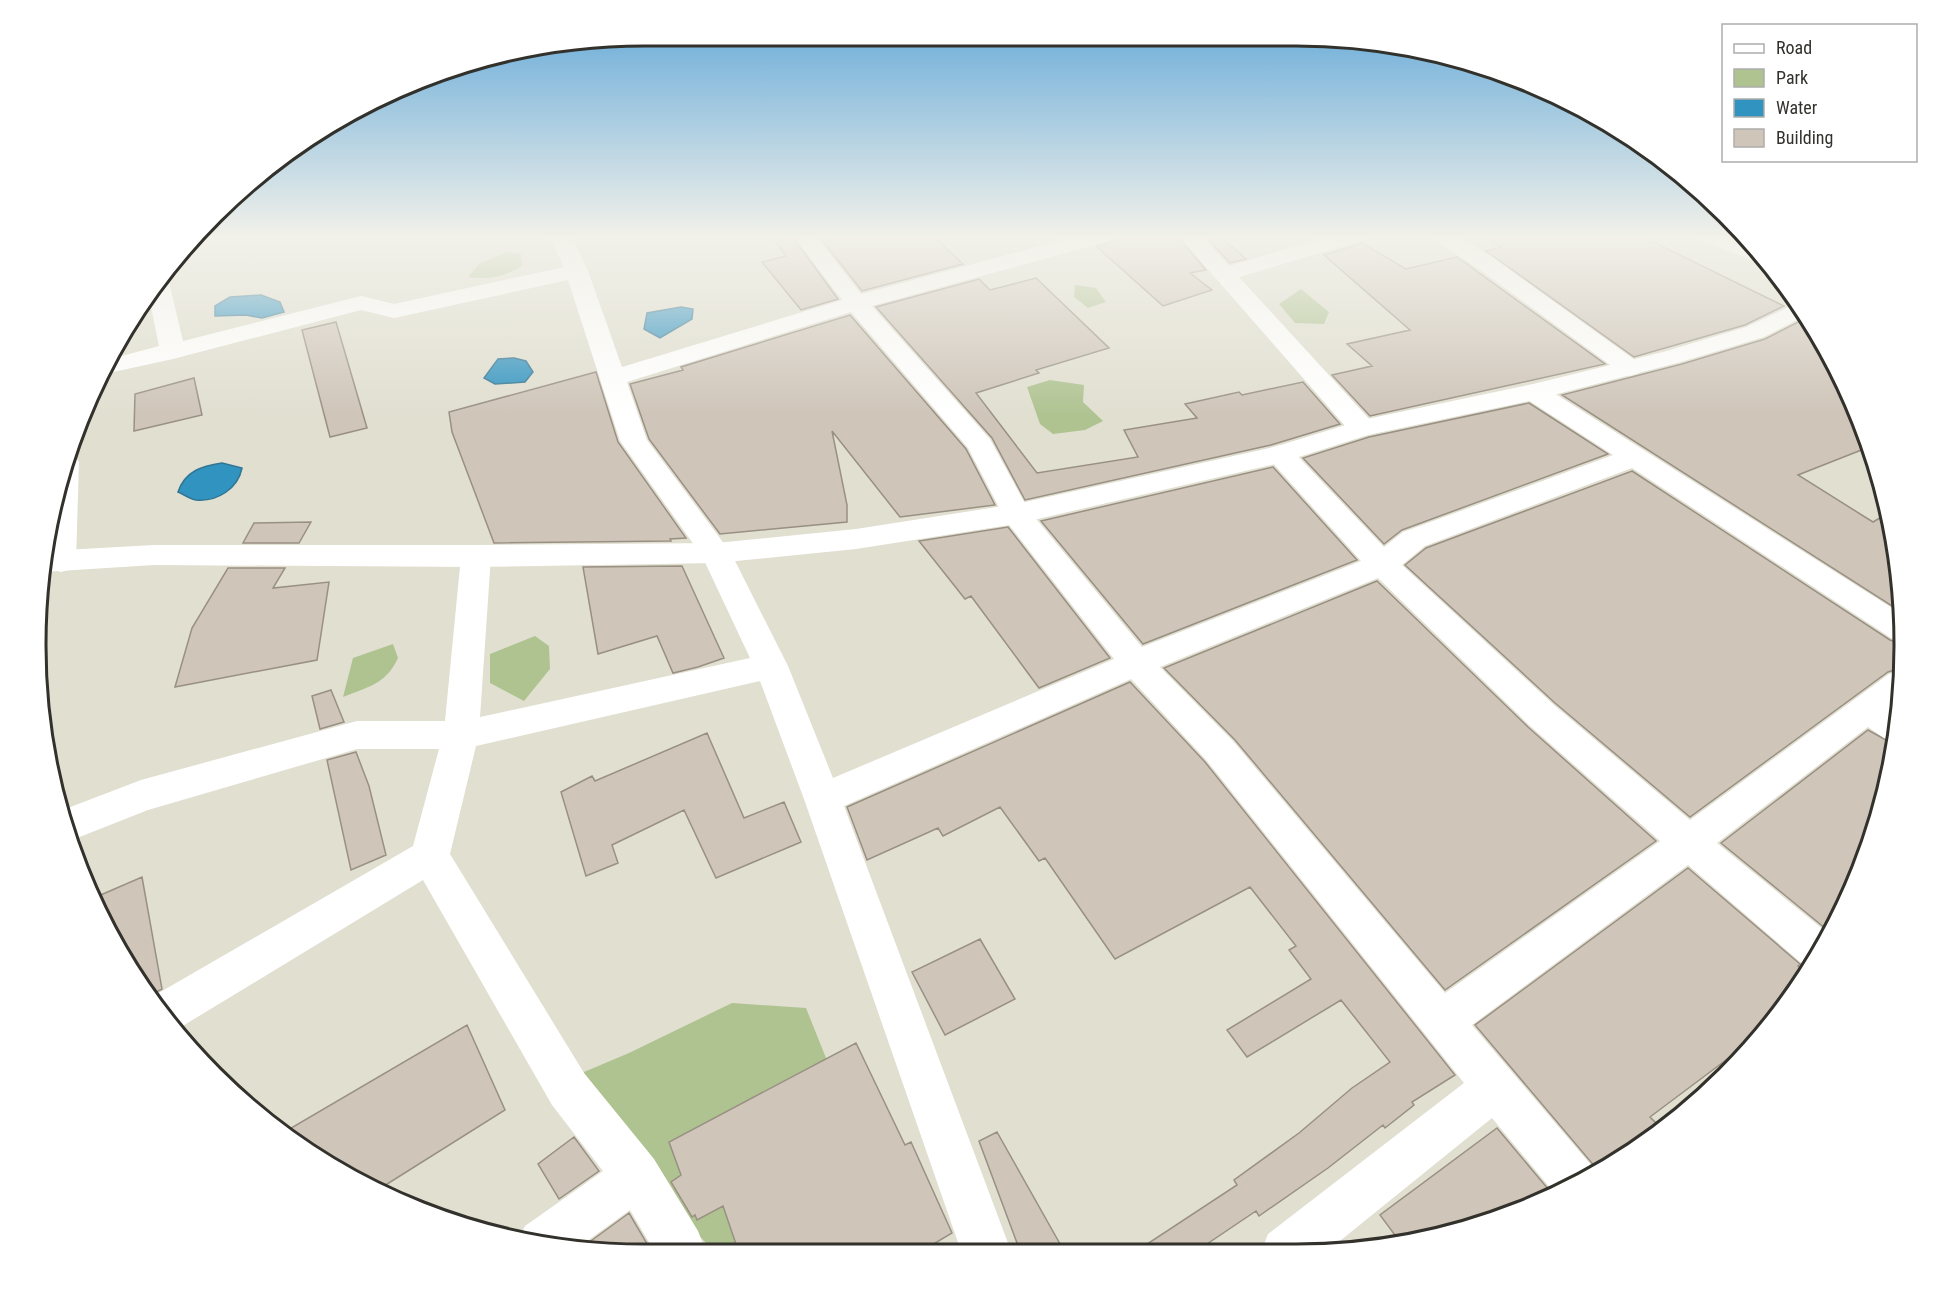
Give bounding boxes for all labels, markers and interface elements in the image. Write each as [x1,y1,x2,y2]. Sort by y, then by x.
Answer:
legend [1722,24,1917,162]
text: Road [1776,37,1812,58]
text: Park [1776,67,1808,88]
text: Water [1776,97,1818,118]
text: Building [1776,127,1833,148]

